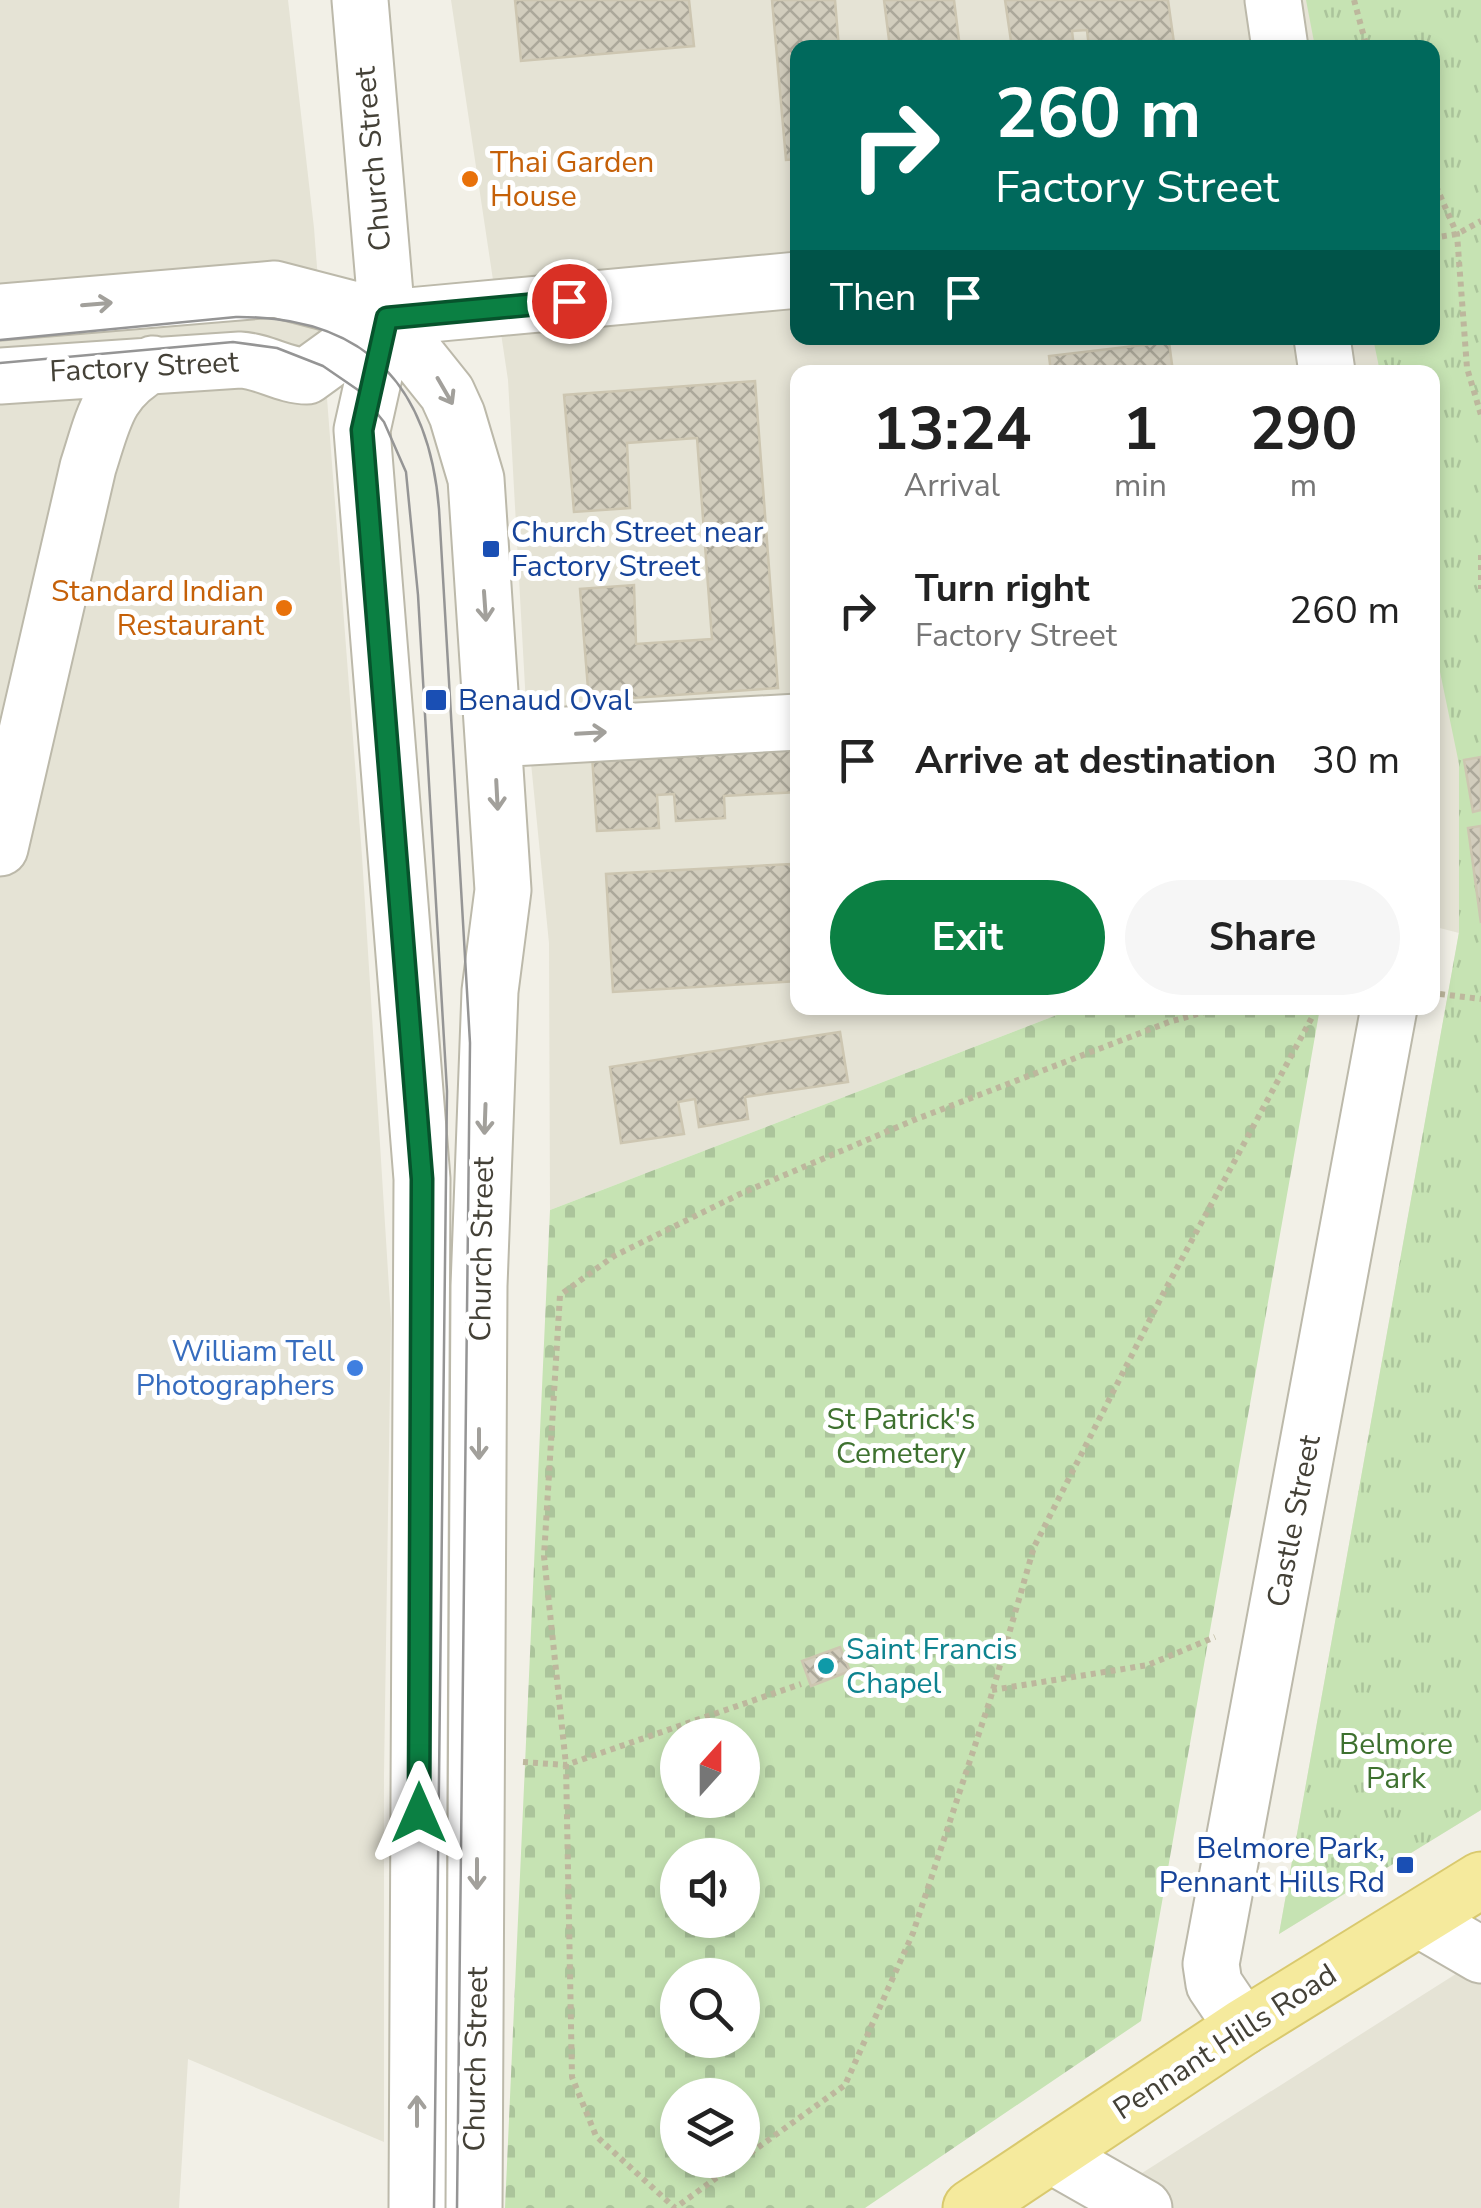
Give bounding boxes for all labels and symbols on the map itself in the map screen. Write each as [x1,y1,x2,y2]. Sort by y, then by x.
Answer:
street label: Church Street [344,65,401,253]
place label: Thai Garden House [490,142,654,217]
marker: Thai Garden House [459,168,481,190]
pin [527,259,612,344]
one-way arrow [81,294,113,313]
street label: Factory Street [48,342,240,392]
one-way arrow [435,377,455,405]
place label: Church Street near Factory Street [511,512,764,587]
marker: Church Street near Factory Street [480,538,502,560]
place label: Standard Indian Restaurant [51,571,264,646]
one-way arrow [476,589,495,621]
marker: Standard Indian Restaurant [273,597,295,619]
place label: Benaud Oval [458,680,632,721]
marker: Benaud Oval [423,687,449,713]
one-way arrow [575,723,607,742]
one-way arrow [488,778,507,810]
one-way arrow [475,1102,494,1134]
street label: Church Street [460,1156,504,1342]
place label: William Tell Photographers [136,1331,335,1406]
marker: William Tell Photographers [344,1357,366,1379]
park label: St Patrick's Cemetery [827,1399,975,1474]
one-way arrow [470,1426,488,1459]
street label: Castle Street [1257,1431,1331,1611]
place label: Saint Francis Chapel [846,1629,1018,1704]
marker: Saint Francis Chapel [815,1655,837,1677]
north arrow [660,1718,760,1818]
park label: Belmore Park [1339,1724,1453,1799]
position arrow [367,1761,471,1865]
place label: Belmore Park, Pennant Hills Rd [1159,1828,1385,1903]
marker: Belmore Park, Pennant Hills Rd [1394,1854,1416,1876]
one-way arrow [468,1856,486,1889]
street label: Pennant Hills Road [1105,1954,1345,2130]
street label: Church Street [454,1966,498,2152]
one-way arrow [408,2095,426,2128]

